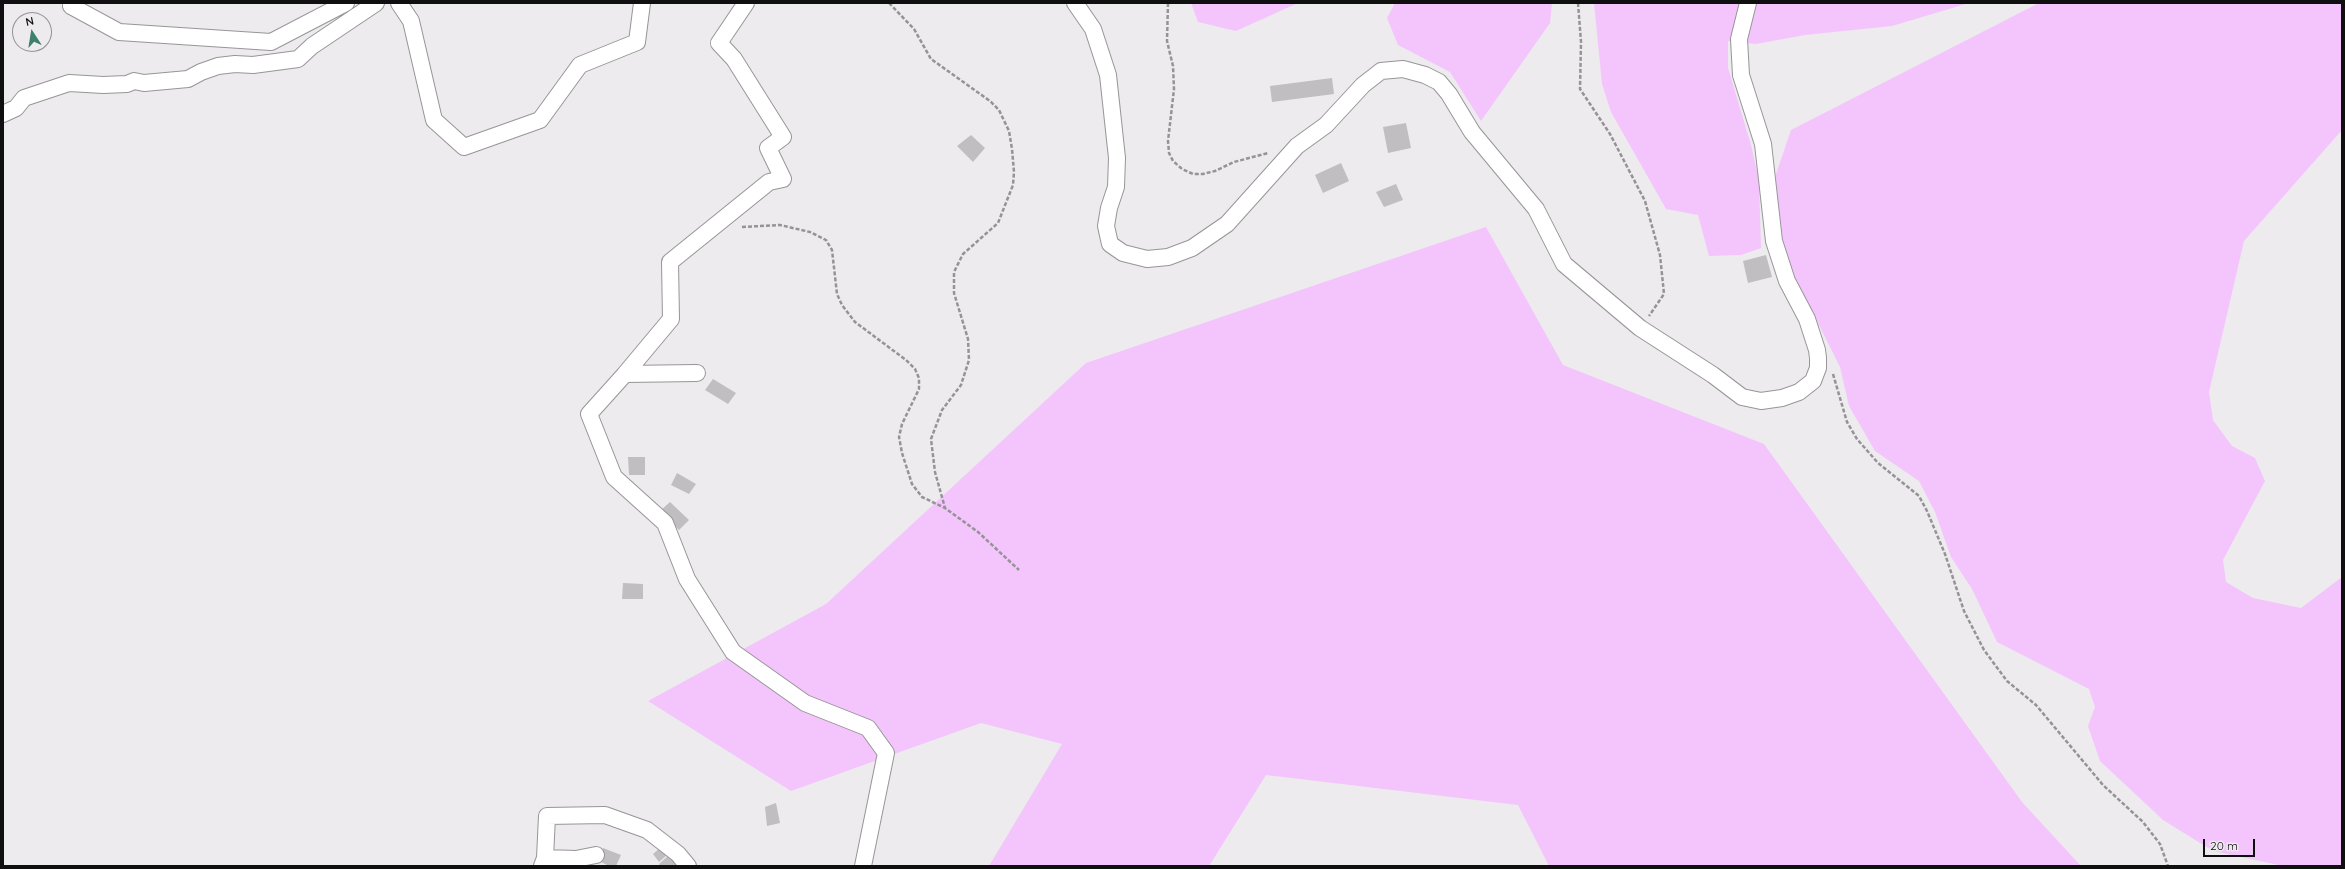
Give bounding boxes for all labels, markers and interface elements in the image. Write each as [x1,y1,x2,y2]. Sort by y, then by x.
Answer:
north arrow [12,12,52,52]
text: N [24,14,35,29]
scale bar [2205,831,2257,857]
text: 20 m [2210,838,2238,853]

